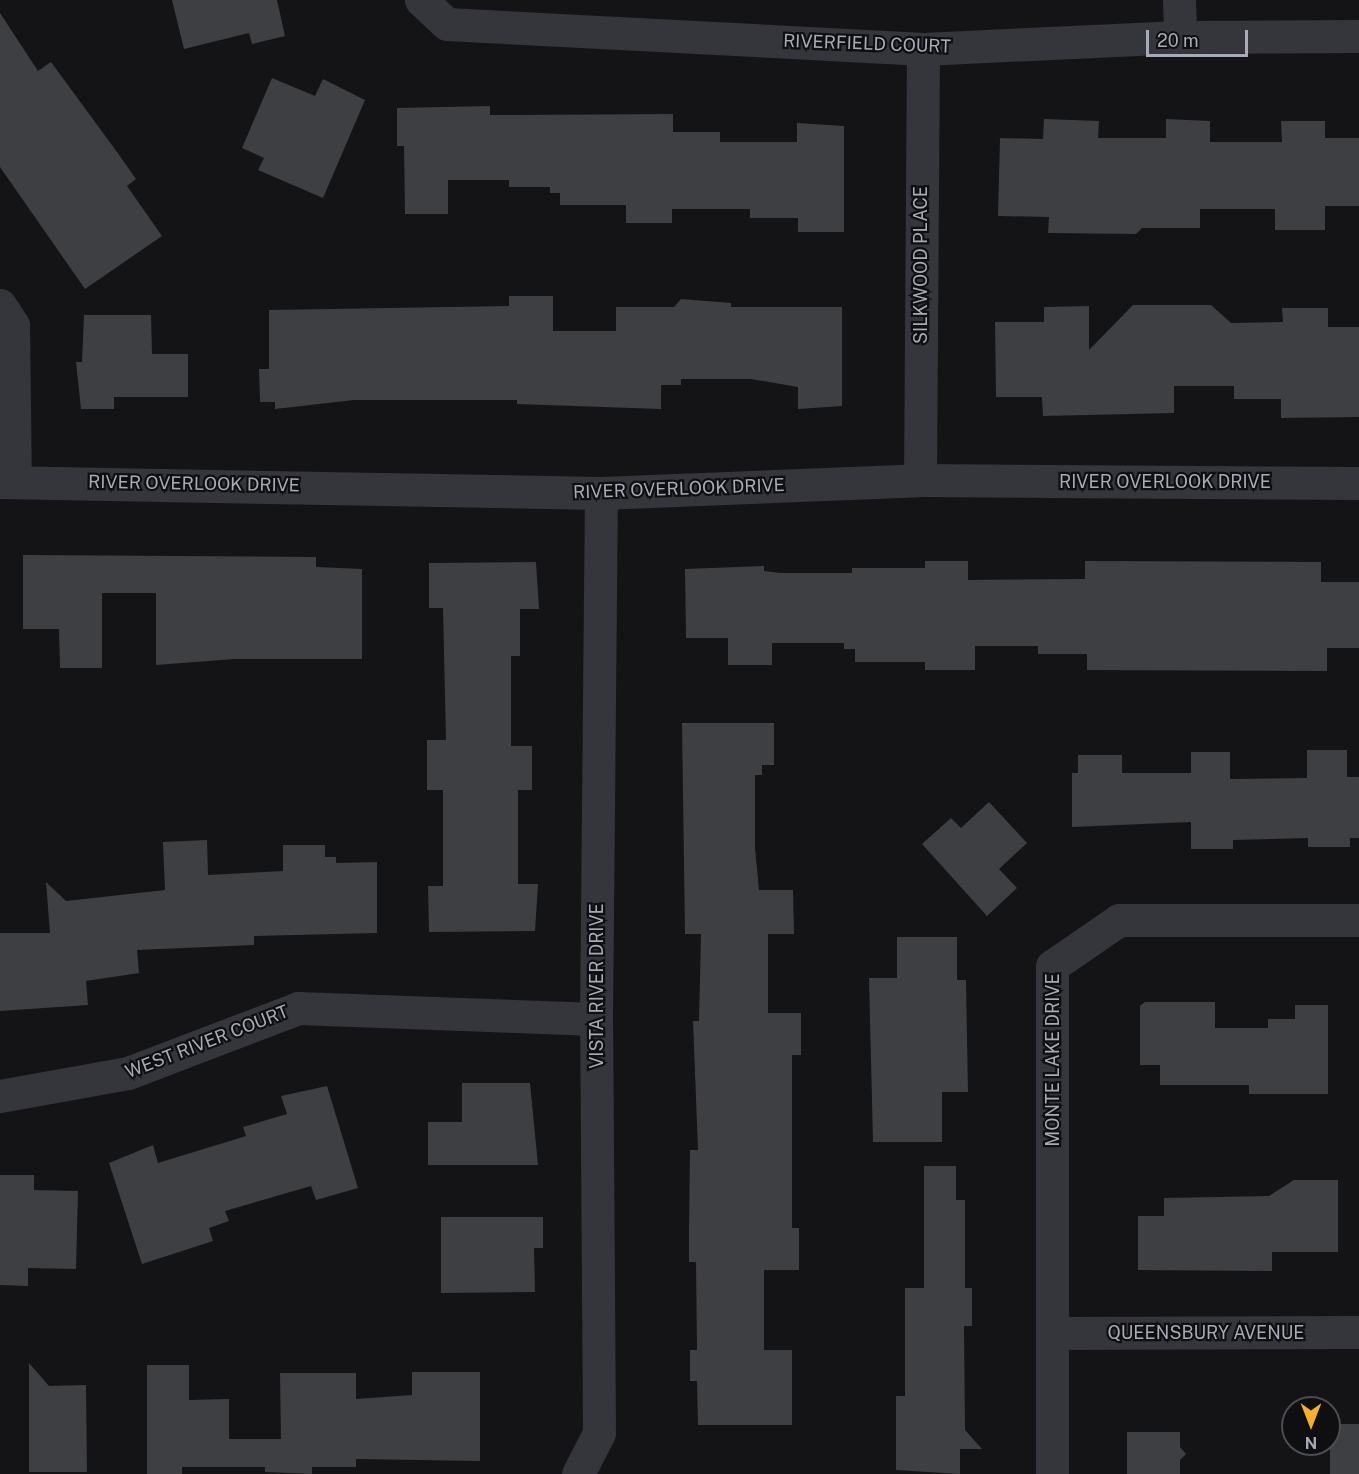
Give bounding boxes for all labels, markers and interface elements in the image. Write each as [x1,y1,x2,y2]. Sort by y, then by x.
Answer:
scale bar [1149,18,1251,56]
street label: RIVERFIELD COURT [783,30,951,58]
text: 20 m [1157,30,1199,51]
street label: SILKWOOD PLACE [910,186,932,344]
street label: RIVER OVERLOOK DRIVE [88,471,300,497]
street label: RIVER OVERLOOK DRIVE [1059,471,1271,493]
street label: RIVER OVERLOOK DRIVE [573,475,785,503]
street label: VISTA RIVER DRIVE [586,903,608,1069]
street label: MONTE LAKE DRIVE [1042,973,1064,1147]
street label: WEST RIVER COURT [122,1001,292,1083]
street label: QUEENSBURY AVENUE [1107,1322,1305,1344]
north arrow [1281,1396,1341,1456]
text: N [1305,1433,1317,1452]

